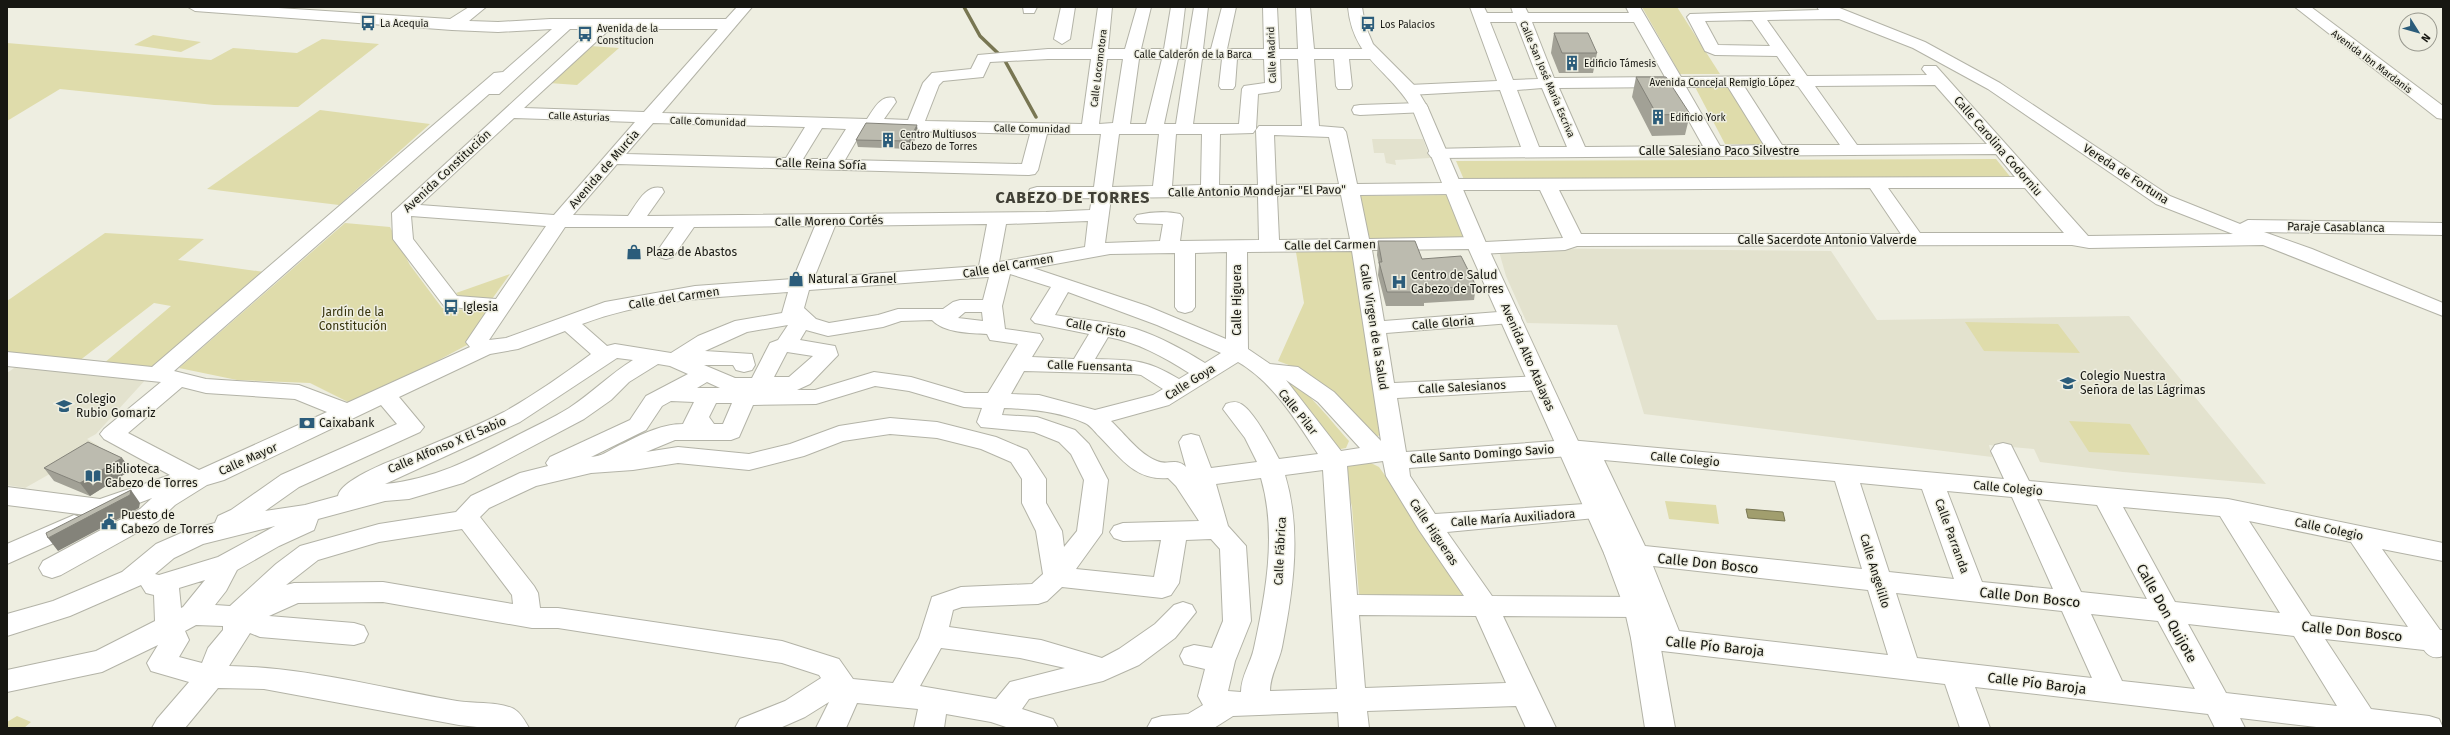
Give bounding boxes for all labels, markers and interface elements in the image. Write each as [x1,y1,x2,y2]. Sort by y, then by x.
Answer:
north arrow [2398,12,2438,52]
bus stop icon: La Acequia [359,14,377,32]
bus stop icon: Los Palacios [1359,15,1377,33]
place label: La Acequia [380,18,429,30]
place label: Los Palacios [1380,19,1435,31]
street label: Calle San José María Escriva [1517,19,1578,139]
place label: Avenida de la Constitucion [597,23,658,47]
bus stop icon: Avenida de la Constitucion [576,25,594,43]
street label: Calle Madrid [1265,26,1279,83]
street label: Calle Locomotora [1088,28,1110,108]
street label: Avenida Ibn Mardanis [2329,28,2414,96]
text: N [2418,31,2433,45]
street label: Calle Calderón de la Barca [1134,49,1252,61]
building icon: Edificio Támesis [1563,54,1581,72]
place label: Edificio Támesis [1584,58,1656,70]
street label: Avenida Concejal Remigio López [1649,77,1795,89]
street label: Calle Carolina Codorniu [1951,93,2045,199]
building icon: Edificio York [1649,108,1667,126]
street label: Calle Asturias [548,110,610,124]
place label: Edificio York [1670,112,1726,124]
street label: Calle Comunidad [670,115,746,129]
street label: Calle Comunidad [994,122,1070,136]
street label: Avenida Constitución [400,127,494,215]
street label: Avenida de Murcia [566,127,642,211]
place label: Centro Multiusos Cabezo de Torres [900,129,977,153]
building icon: Centro Multiusos Cabezo de Torres [879,131,897,149]
street label: Vereda de Fortuna [2080,141,2172,207]
street label: Calle Salesiano Paco Silvestre [1639,144,1799,158]
street label: Calle Reina Sofía [775,155,867,173]
street label: Calle Antonio Mondejar "El Pavo" [1168,182,1346,200]
district label: CABEZO DE TORRES [996,188,1150,207]
street label: Calle Moreno Cortés [775,213,884,229]
street label: Paraje Casablanca [2287,219,2385,235]
street label: Calle Sacerdote Antonio Valverde [1737,233,1917,247]
street label: Calle del Carmen [1284,237,1376,253]
shop icon: Plaza de Abastos [625,243,643,261]
place label: Plaza de Abastos [646,245,738,259]
street label: Calle del Carmen [962,251,1054,281]
street label: Calle Virgen de la Salud [1357,263,1391,391]
street label: Calle Higuera [1230,264,1244,336]
place label: Centro de Salud Cabezo de Torres [1411,268,1504,296]
shop icon: Natural a Granel [787,270,805,288]
place label: Natural a Granel [808,272,897,286]
hospital icon: Centro de Salud Cabezo de Torres [1390,273,1408,291]
street label: Calle del Carmen [628,284,720,312]
bus stop icon: Iglesia [442,298,460,316]
place label: Iglesia [463,300,498,314]
street label: Avenida Alto Atalayas [1498,301,1558,413]
park label: Jardín de la Constitución [319,305,387,333]
street label: Calle Gloria [1411,313,1475,333]
street label: Calle Cristo [1065,315,1127,341]
street label: Calle Fuensanta [1047,358,1133,374]
street label: Calle Goya [1162,361,1218,403]
place label: Colegio Nuestra Señora de las Lágrimas [2080,369,2206,397]
school or university icon: Colegio Nuestra Señora de las Lágrimas [2059,374,2077,392]
street label: Calle Salesianos [1418,378,1507,396]
street label: Calle Pilar [1275,386,1321,438]
place label: Colegio Rubio Gomariz [76,392,156,420]
school or university icon: Colegio Rubio Gomariz [55,397,73,415]
bank icon: Caixabank [298,414,316,432]
street label: Calle Alfonso X El Sabio [386,414,508,476]
place label: Caixabank [319,416,375,430]
street label: Calle Mayor [216,440,280,478]
street label: Calle Santo Domingo Savio [1409,442,1555,466]
street label: Calle Colegio [1650,449,1720,469]
place label: Biblioteca Cabezo de Torres [105,462,198,490]
library icon: Biblioteca Cabezo de Torres [84,467,102,485]
street label: Calle Colegio [1973,478,2043,498]
street label: Calle Higueras [1407,496,1462,568]
street label: Calle Parranda [1932,497,1972,575]
street label: Calle María Auxiliadora [1450,507,1576,529]
place label: Puesto de Cabezo de Torres [121,508,214,536]
public building icon: Puesto de Cabezo de Torres [100,513,118,531]
street label: Calle Colegio [2293,515,2365,543]
street label: Calle Fábrica [1271,516,1289,586]
street label: Calle Angelillo [1857,532,1893,610]
street label: Calle Don Bosco [1657,550,1759,577]
street label: Calle Don Quijote [2132,561,2201,666]
street label: Calle Don Bosco [1979,584,2081,611]
street label: Calle Don Bosco [2301,618,2403,645]
street label: Calle Pío Baroja [1665,633,1765,660]
street label: Calle Pío Baroja [1987,669,2087,698]

